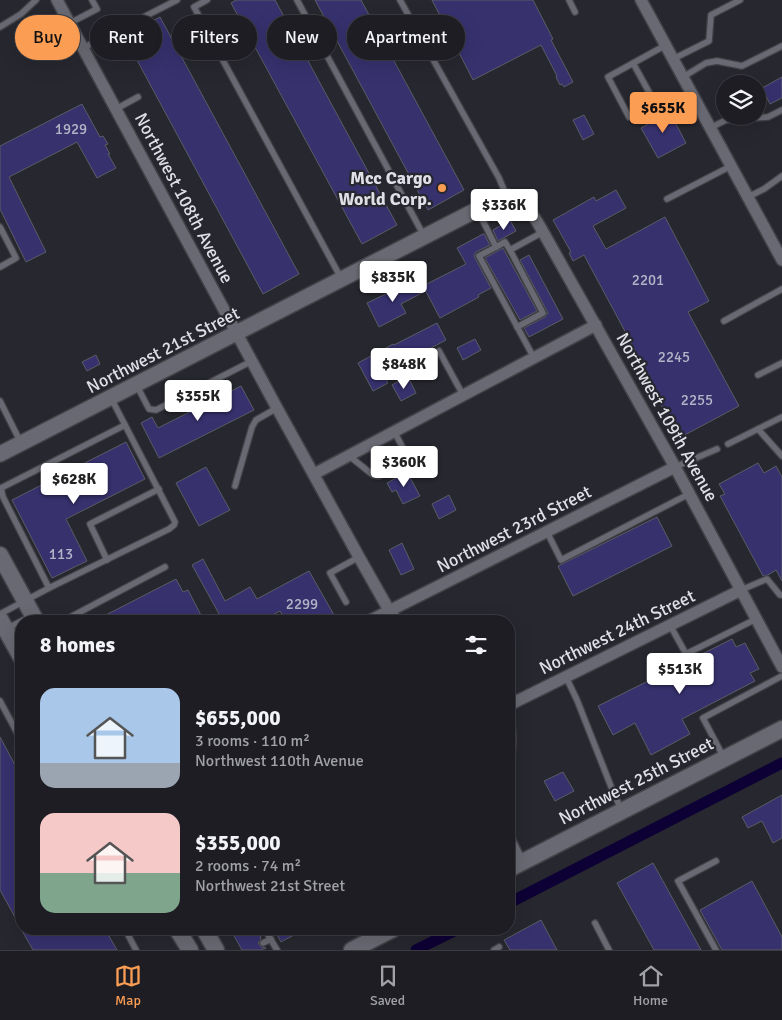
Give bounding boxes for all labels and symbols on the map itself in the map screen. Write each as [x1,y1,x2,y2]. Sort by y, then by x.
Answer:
pin: $655K [628,92,698,134]
street label: Northwest 108th Avenue [130,109,238,287]
house number: 1929 [55,120,87,138]
place label: Mcc Cargo World Corp. [338,167,432,210]
marker: Mcc Cargo World Corp. [436,182,448,194]
pin: $336K [469,188,539,231]
pin: $835K [358,260,428,303]
house number: 2201 [632,271,664,289]
street label: Northwest 21st Street [83,302,243,398]
street label: Northwest 109th Avenue [611,329,723,505]
pin: $848K [369,348,439,390]
house number: 2245 [658,348,690,366]
pin: $355K [163,380,233,422]
house number: 2255 [681,391,713,409]
pin: $360K [369,446,439,488]
pin: $628K [39,462,109,505]
street label: Northwest 23rd Street [433,480,595,578]
house number: 113 [49,545,73,563]
street label: Northwest 24th Street [535,585,699,679]
house number: 2299 [286,595,318,613]
pin: $513K [645,652,715,695]
street label: Northwest 25th Street [555,732,717,830]

